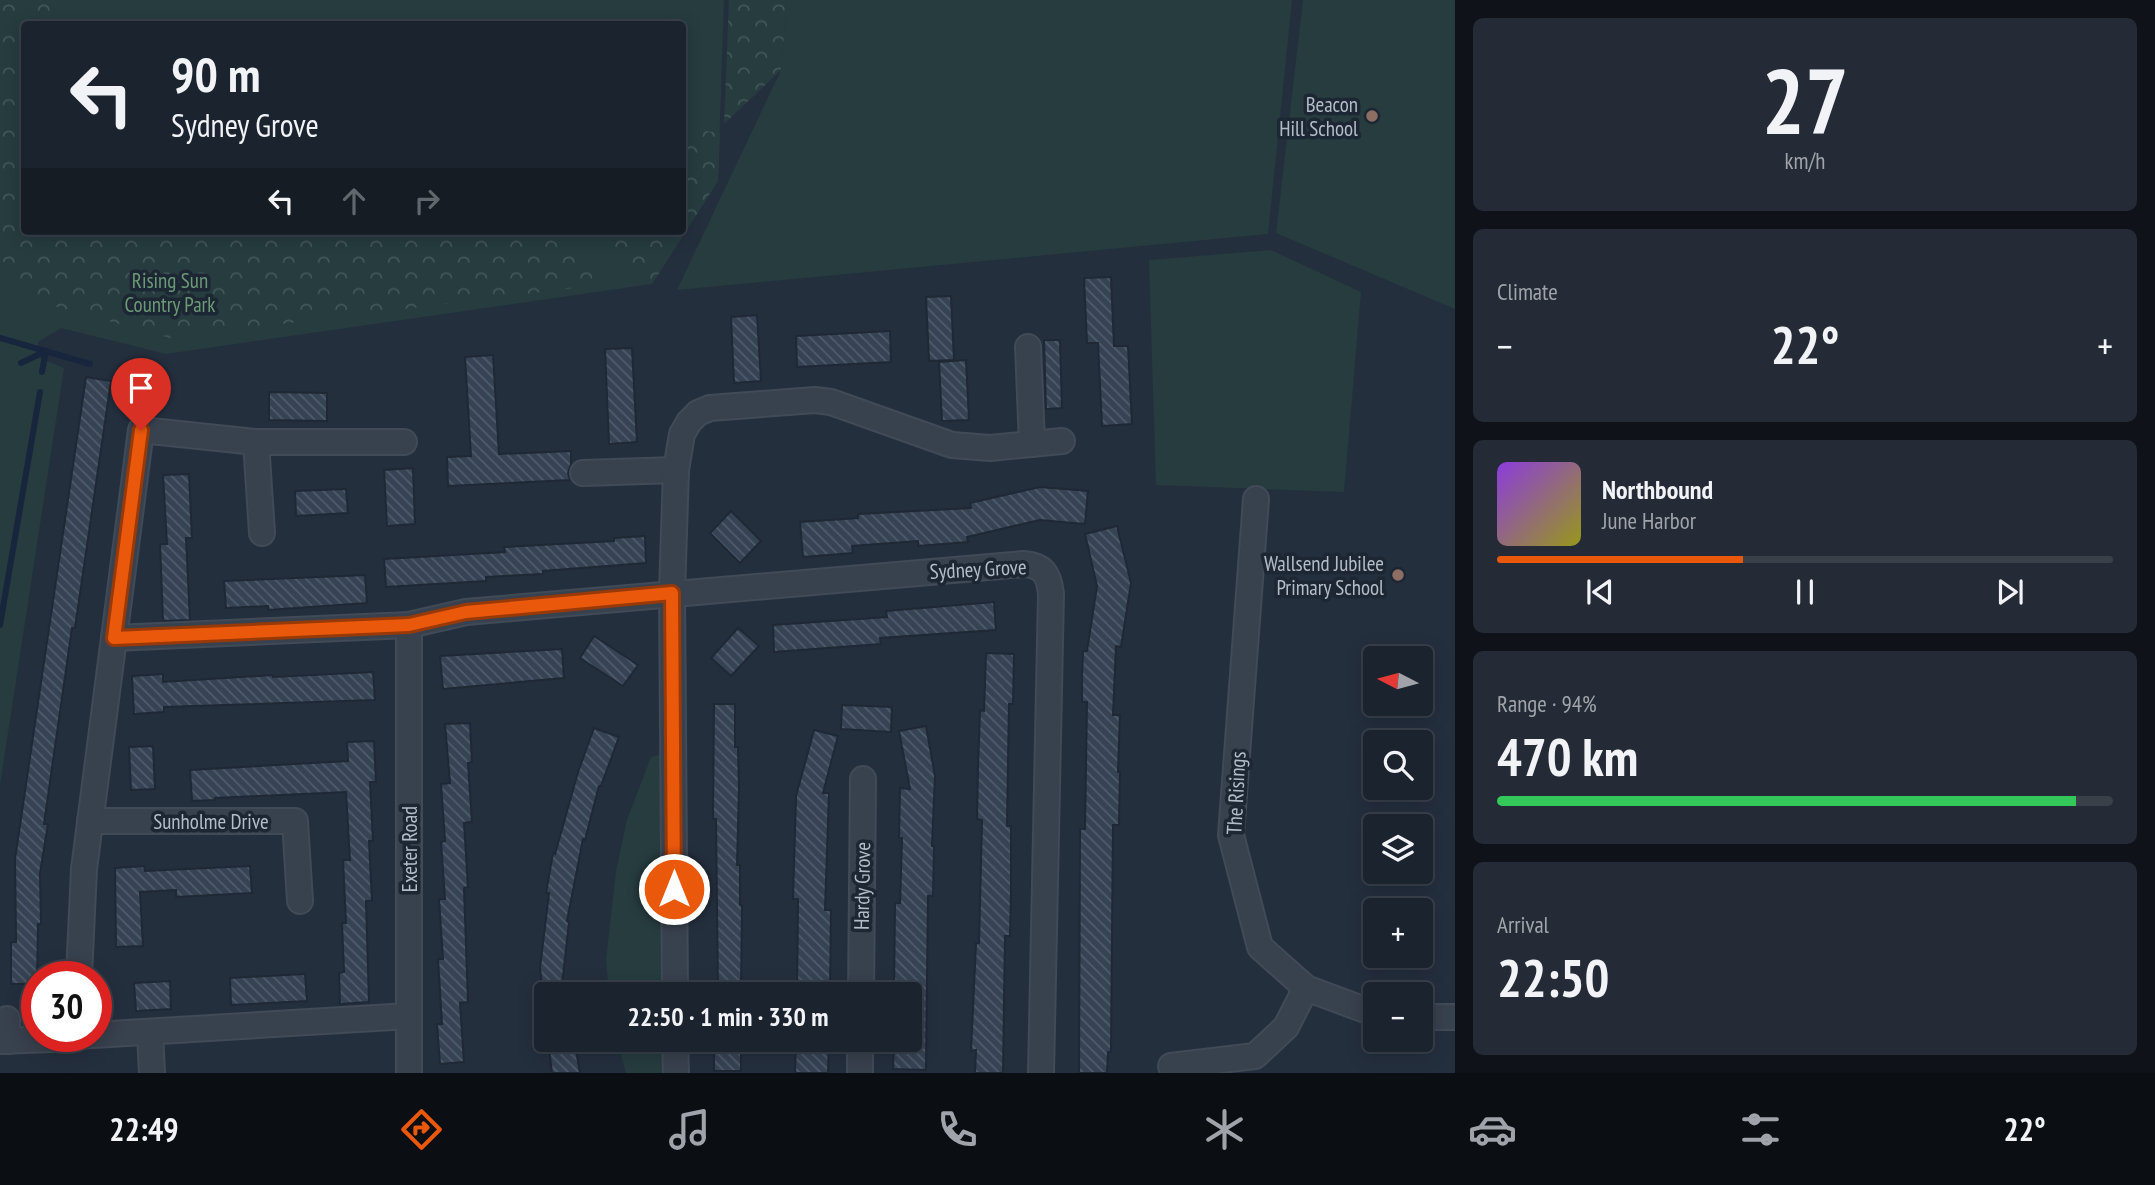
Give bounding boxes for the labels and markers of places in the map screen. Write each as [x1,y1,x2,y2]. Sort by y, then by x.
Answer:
place label: Beacon Hill School [1279,91,1358,142]
marker: Beacon Hill School [1364,108,1380,124]
pin [111,358,171,430]
place label: Wallsend Jubilee Primary School [1264,550,1384,601]
marker: Wallsend Jubilee Primary School [1390,567,1406,583]

